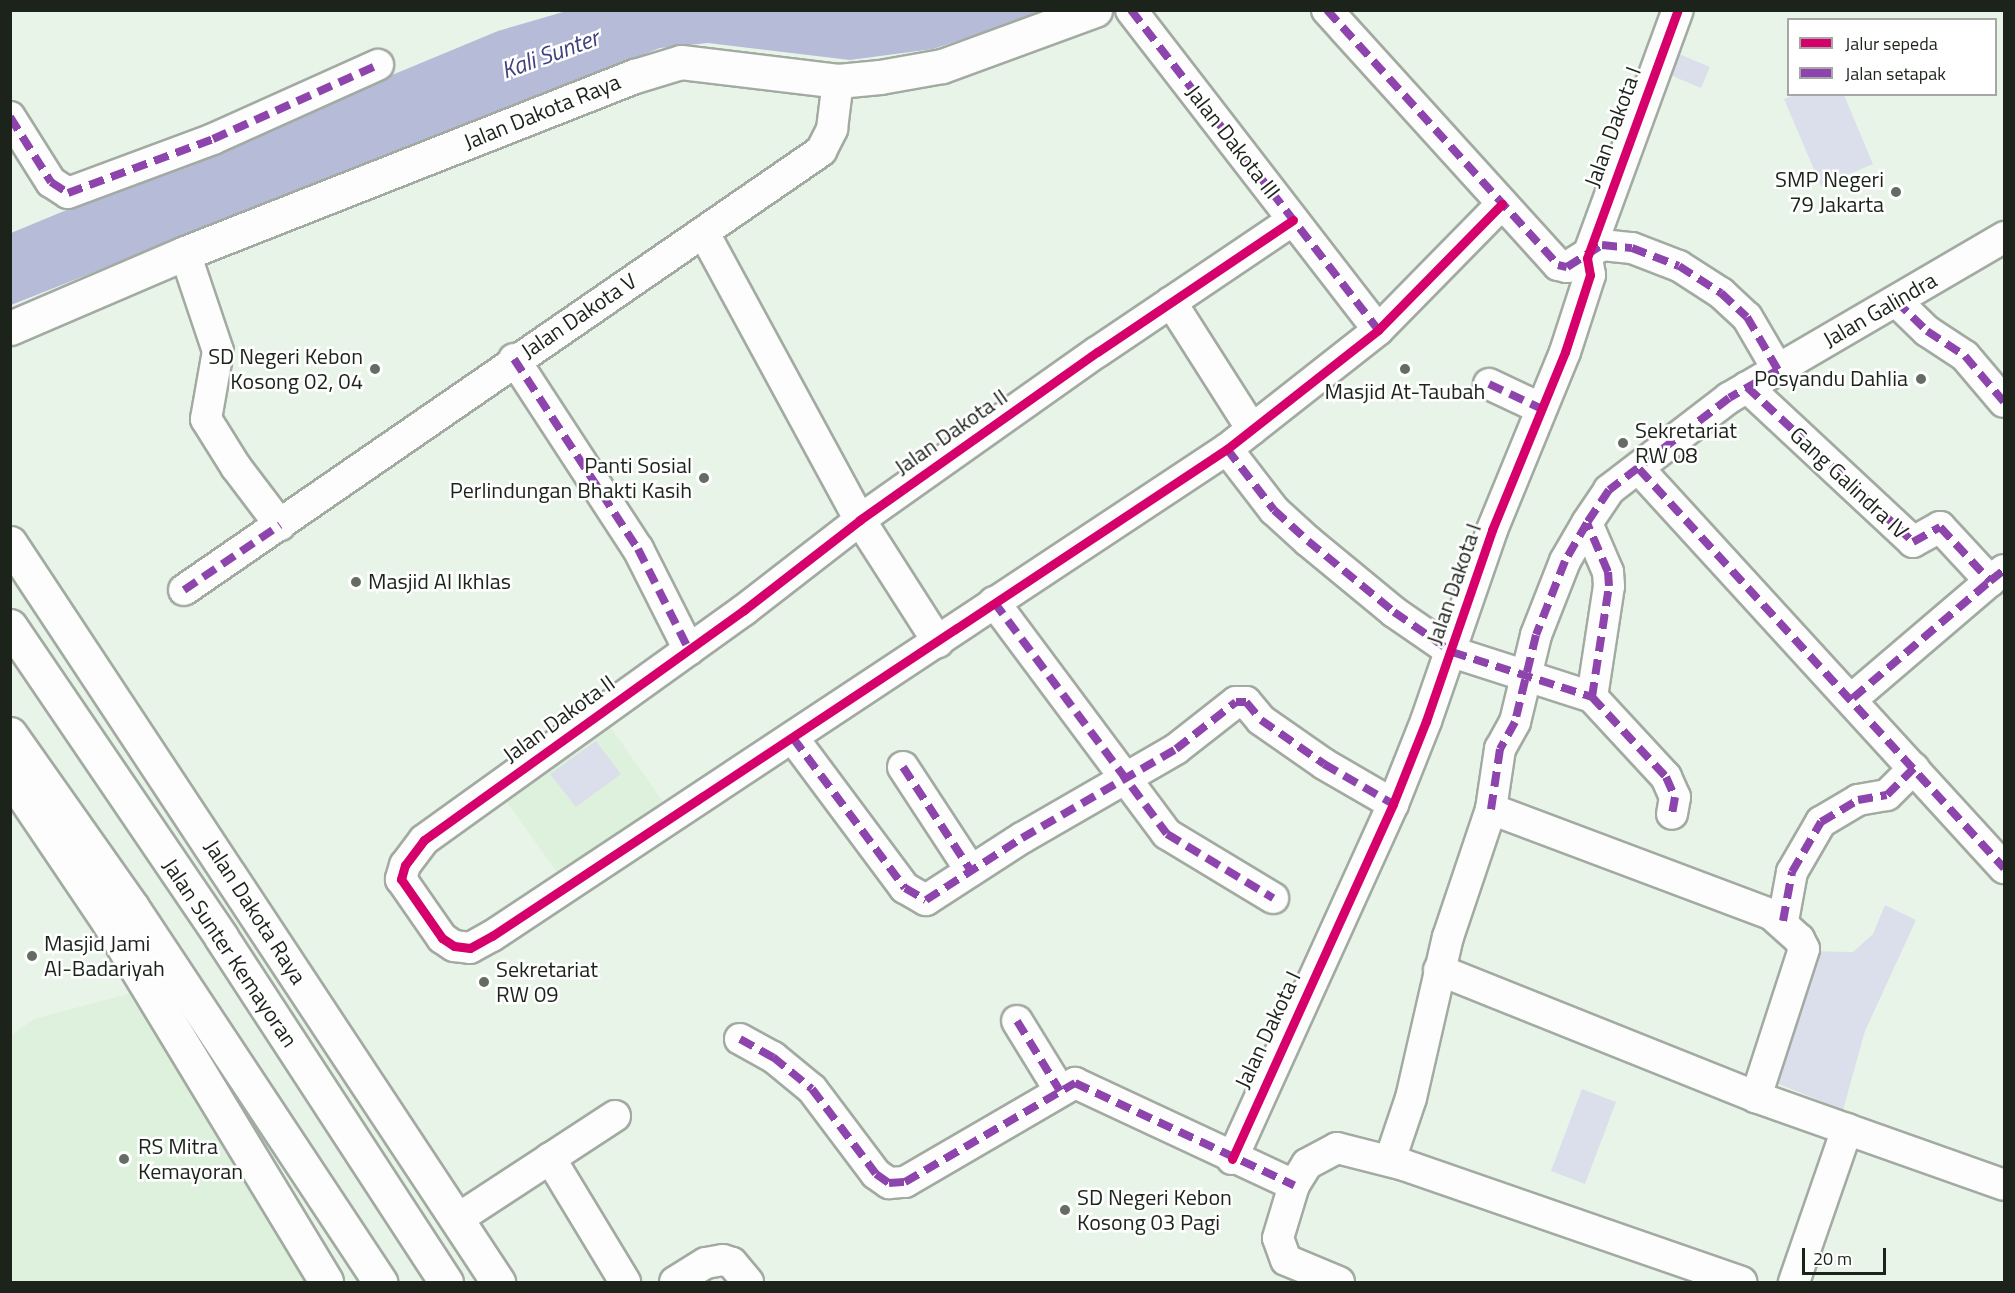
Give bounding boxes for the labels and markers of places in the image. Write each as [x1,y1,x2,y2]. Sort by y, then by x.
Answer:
place label: SMP Negeri 79 Jakarta [1775,166,1884,218]
marker: SMP Negeri 79 Jakarta [1889,185,1903,199]
place label: SD Negeri Kebon Kosong 02, 04 [208,343,363,394]
marker: SD Negeri Kebon Kosong 02, 04 [368,362,382,376]
marker: Masjid At-Taubah [1398,362,1412,376]
place label: Posyandu Dahlia [1754,366,1908,392]
marker: Posyandu Dahlia [1912,370,1930,388]
place label: Masjid At-Taubah [1325,379,1485,405]
place label: Sekretariat RW 08 [1635,417,1737,469]
marker: Sekretariat RW 08 [1616,436,1630,450]
place label: Panti Sosial Perlindungan Bhakti Kasih [450,452,692,504]
marker: Panti Sosial Perlindungan Bhakti Kasih [697,471,711,485]
place label: Masjid Al Ikhlas [368,569,511,595]
marker: Masjid Al Ikhlas [349,575,363,589]
place label: Masjid Jami Al-Badariyah [44,930,165,981]
marker: Masjid Jami Al-Badariyah [25,949,39,963]
place label: Sekretariat RW 09 [496,956,598,1008]
marker: Sekretariat RW 09 [477,975,491,989]
place label: RS Mitra Kemayoran [138,1133,243,1184]
marker: RS Mitra Kemayoran [115,1150,133,1168]
place label: SD Negeri Kebon Kosong 03 Pagi [1077,1184,1232,1236]
marker: SD Negeri Kebon Kosong 03 Pagi [1058,1203,1072,1217]

